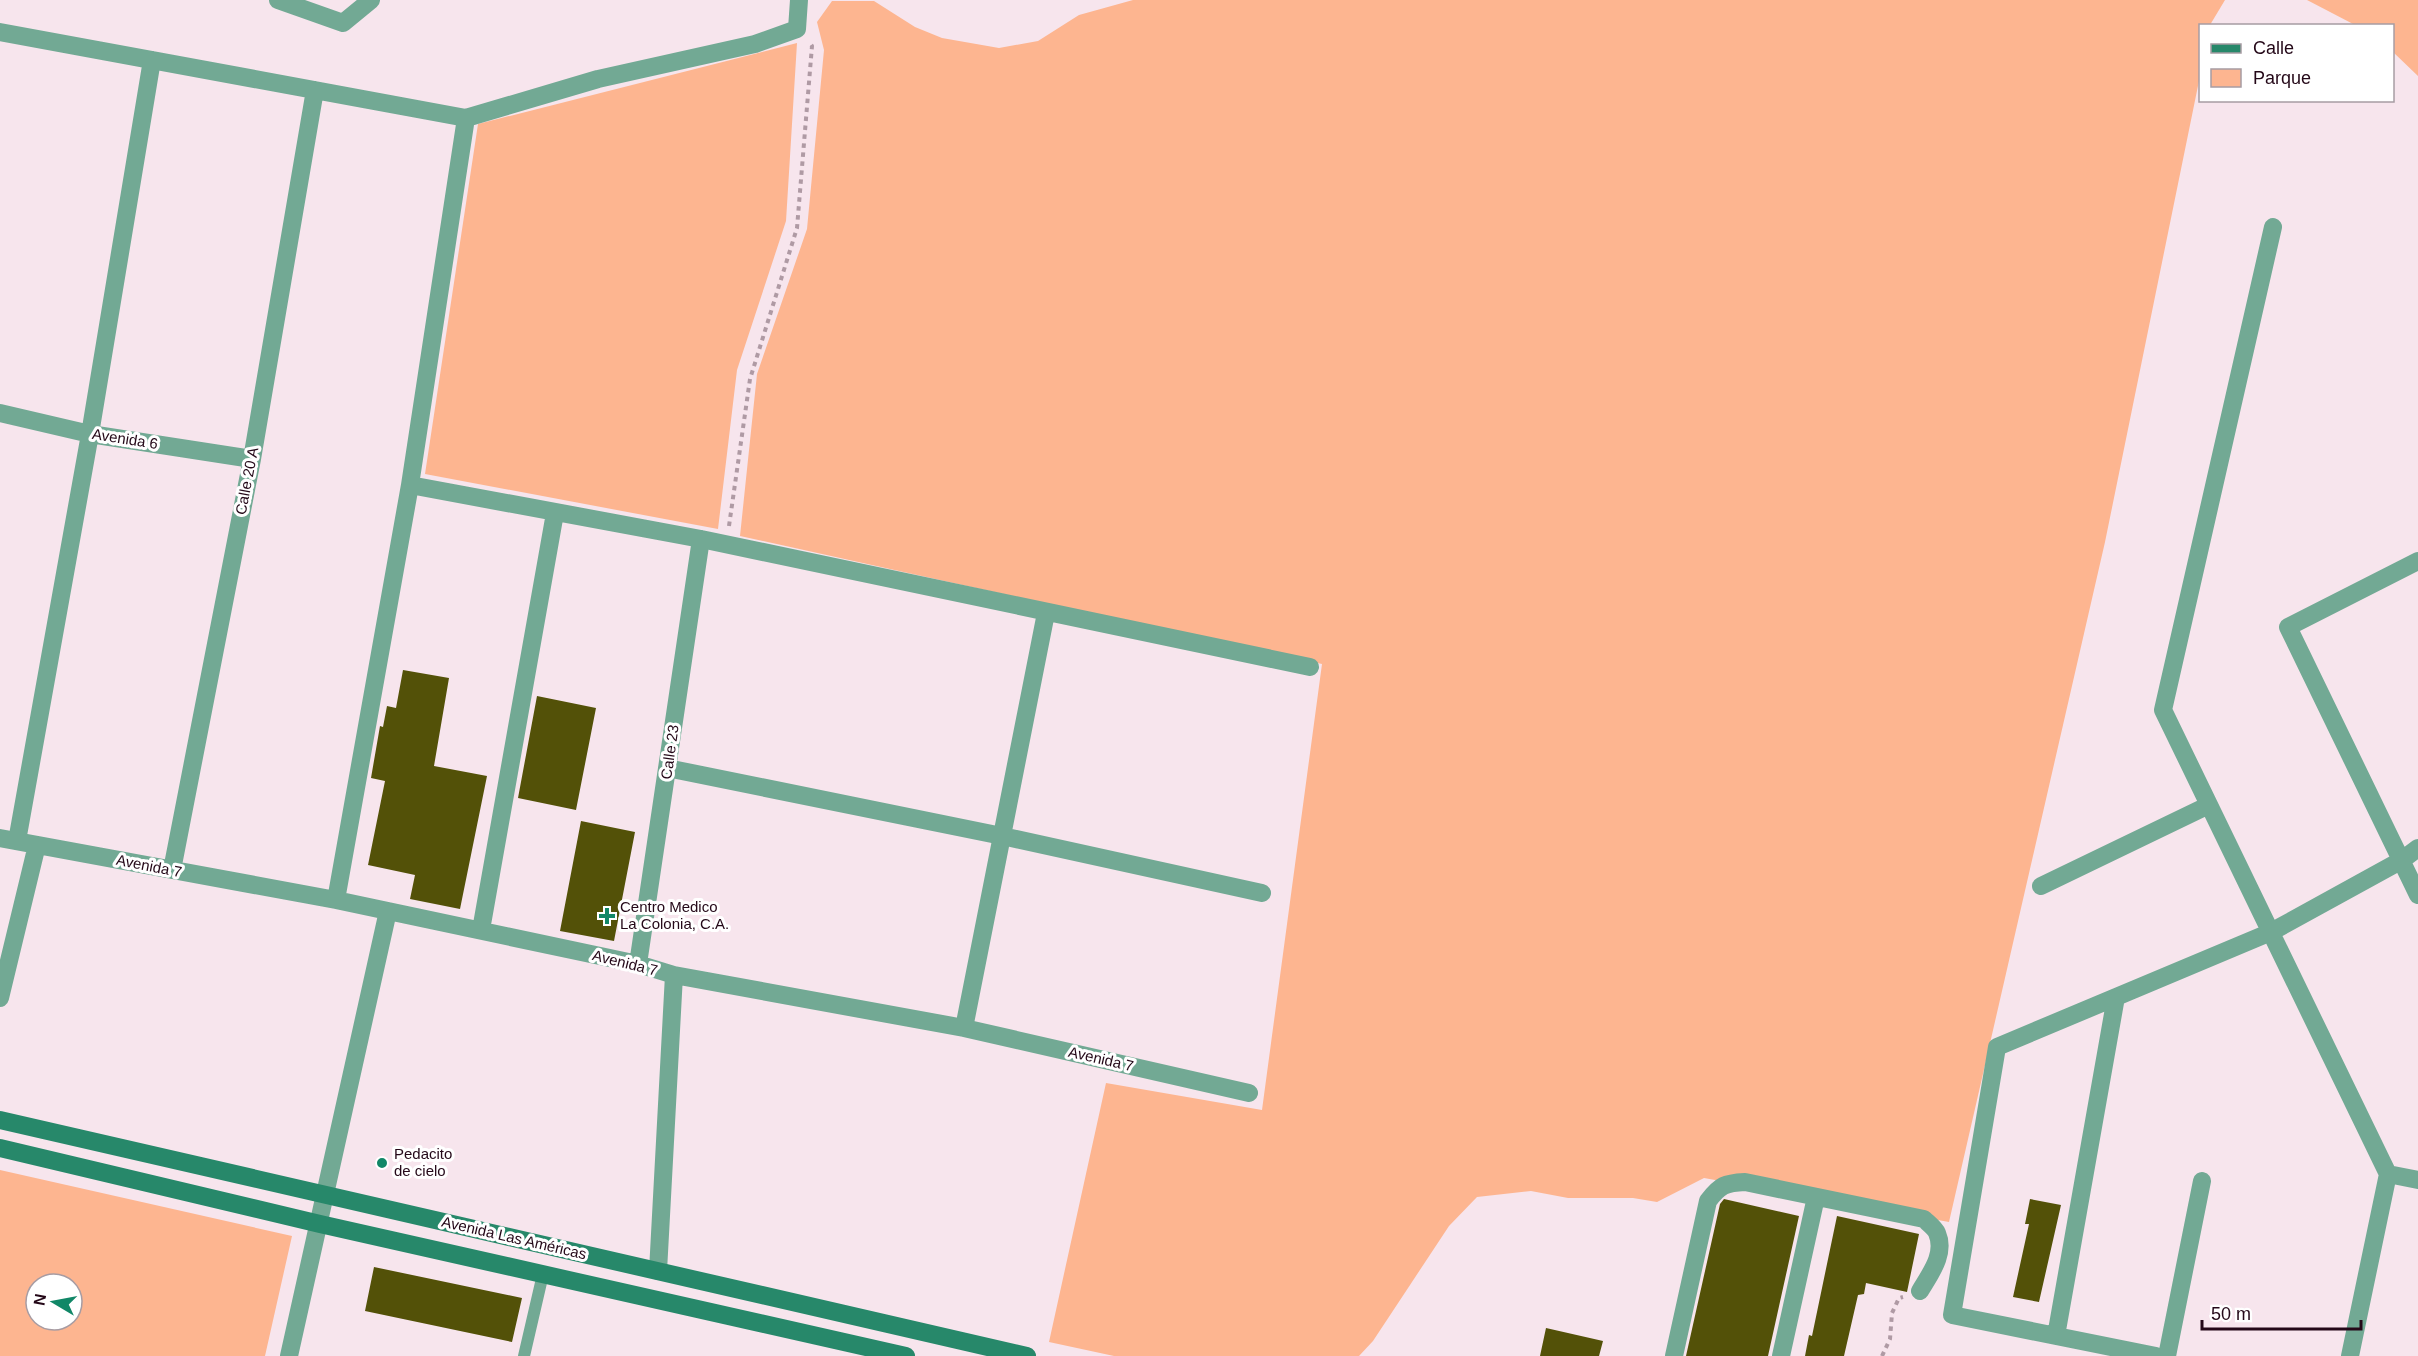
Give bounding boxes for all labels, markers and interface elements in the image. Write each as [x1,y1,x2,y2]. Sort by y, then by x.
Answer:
legend [2199,24,2394,102]
text: Calle [2253,38,2294,58]
text: Parque [2253,68,2311,88]
street label: Avenida 6 [91,425,159,452]
street label: Calle 20 A [232,446,261,516]
street label: Calle 23 [657,723,682,780]
street label: Avenida 7 [115,851,183,880]
place label: Centro Medico La Colonia, C.A. [620,898,729,932]
marker: Centro Medico La Colonia, C.A. [598,907,616,925]
street label: Avenida 7 [591,946,659,979]
street label: Avenida 7 [1067,1043,1135,1074]
place label: Pedacito de cielo [394,1145,452,1179]
marker: Pedacito de cielo [375,1156,389,1170]
street label: Avenida Las Américas [440,1213,588,1262]
north arrow [24,1272,84,1332]
text: N [30,1292,49,1307]
scale bar [2202,1293,2361,1331]
text: 50 m [2211,1304,2251,1324]

